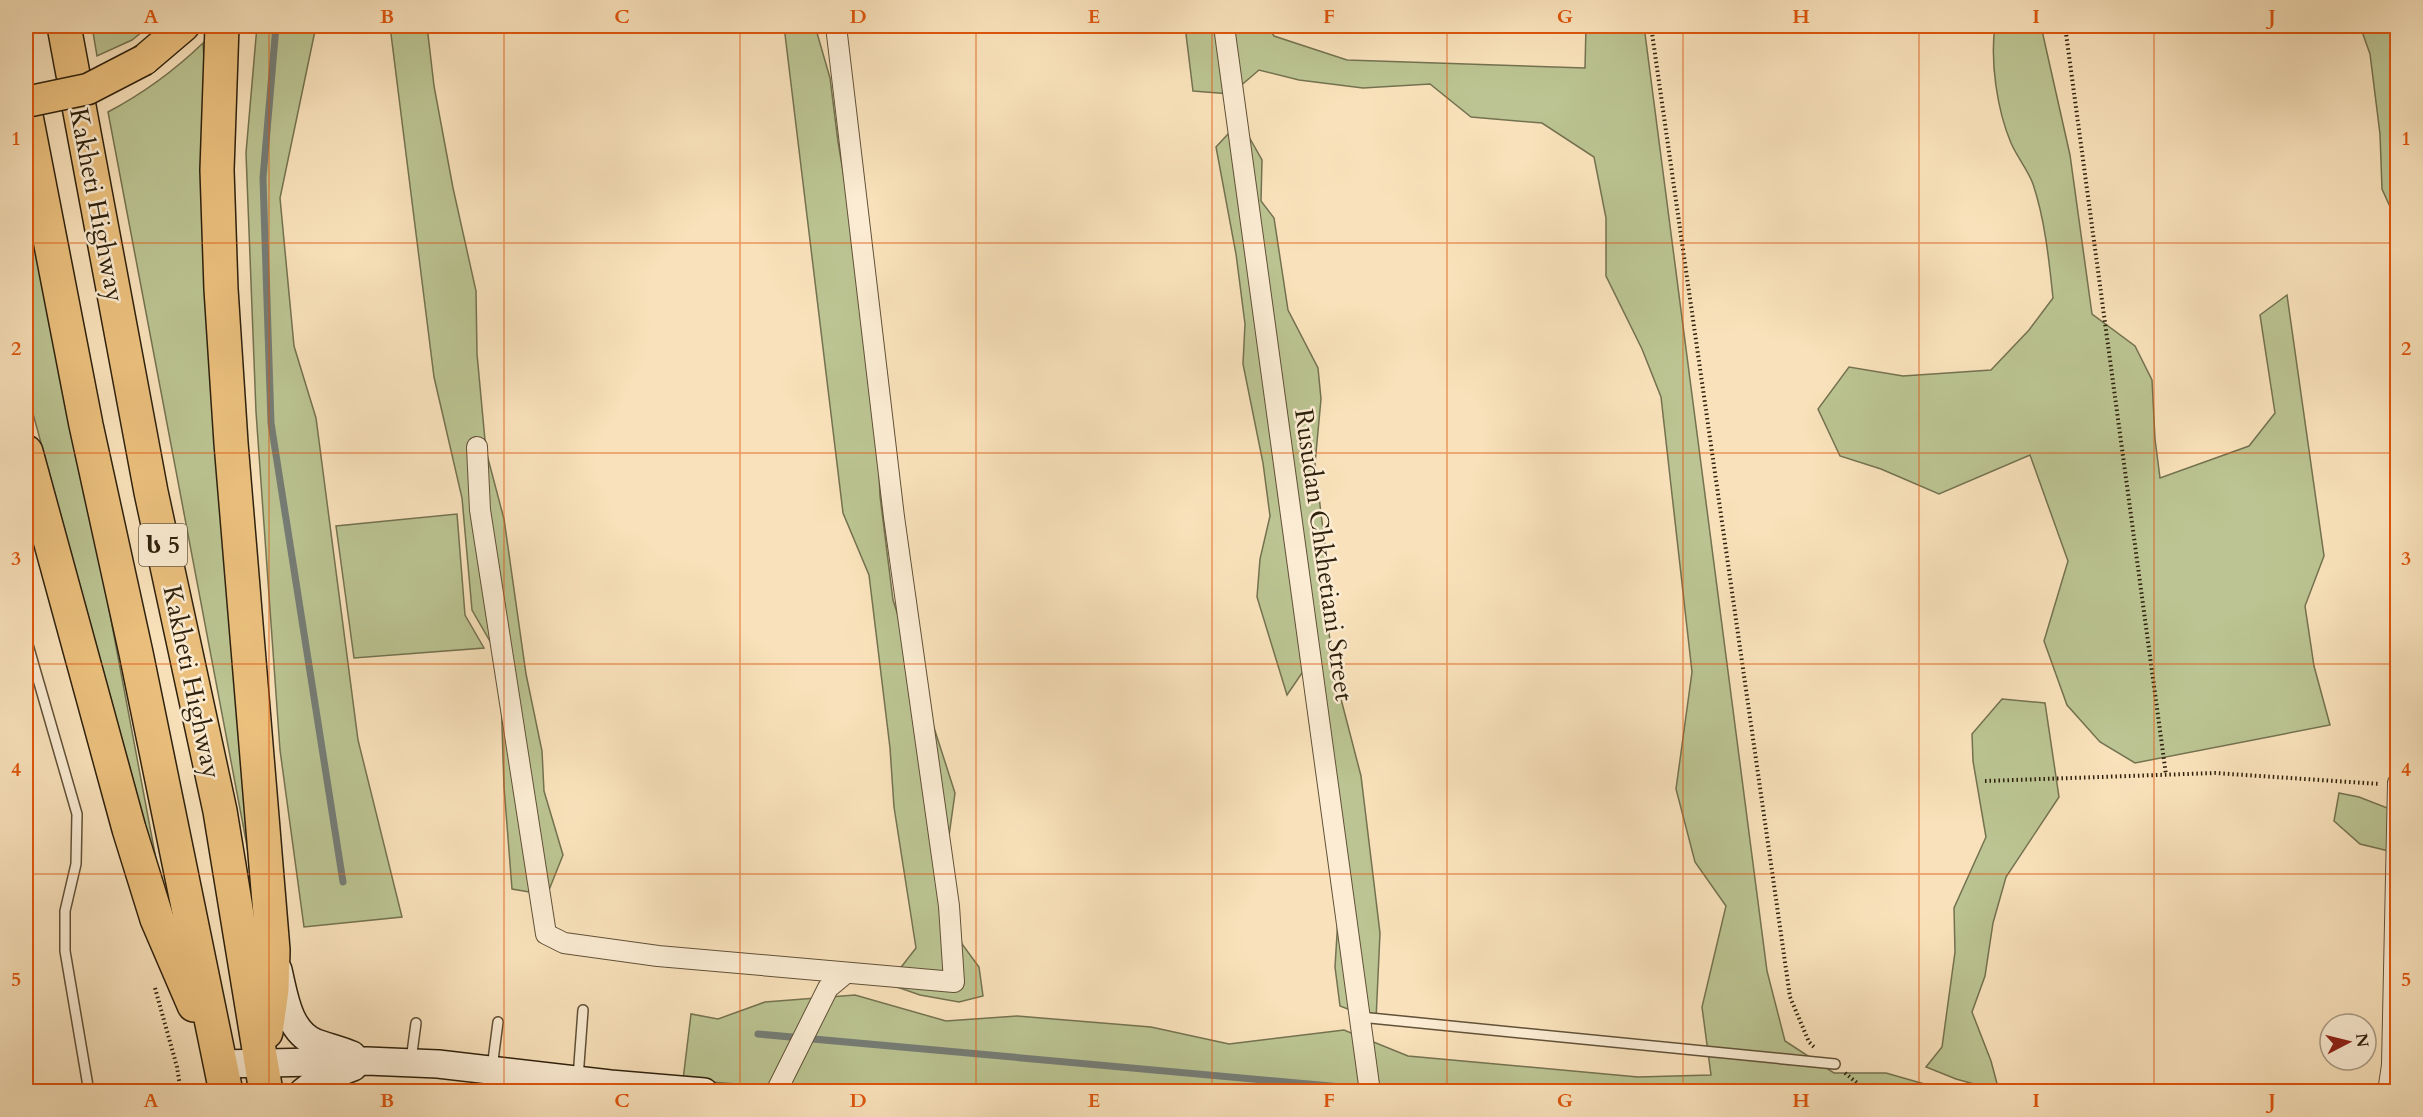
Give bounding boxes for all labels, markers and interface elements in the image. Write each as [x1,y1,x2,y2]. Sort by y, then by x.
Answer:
text: A [143,3,159,30]
text: B [380,3,394,30]
text: C [614,3,630,30]
text: D [849,3,867,30]
text: E [1088,3,1100,30]
text: F [1323,3,1335,30]
text: G [1557,3,1573,30]
text: H [1792,3,1810,30]
text: I [2032,3,2040,30]
text: J [2265,3,2276,30]
street label: Kakheti Highway [61,105,133,305]
text: 1 [11,125,21,152]
text: 1 [2401,125,2411,152]
text: 2 [11,335,21,362]
text: 2 [2401,335,2411,362]
street label: Rusudan Chkhetiani Street [1286,407,1362,703]
road number: ს 5 [139,524,187,566]
text: 3 [11,545,21,572]
text: 3 [2401,545,2411,572]
street label: Kakheti Highway [154,582,230,782]
text: 4 [11,756,21,783]
text: 4 [2401,756,2411,783]
text: 5 [11,966,21,993]
text: 5 [2401,966,2411,993]
north arrow [2318,1012,2378,1072]
text: N [2350,1032,2374,1049]
text: A [143,1087,159,1114]
text: B [380,1087,394,1114]
text: C [614,1087,630,1114]
text: D [849,1087,867,1114]
text: E [1088,1087,1100,1114]
text: F [1323,1087,1335,1114]
text: G [1557,1087,1573,1114]
text: H [1792,1087,1810,1114]
text: I [2032,1087,2040,1114]
text: J [2265,1087,2276,1114]

